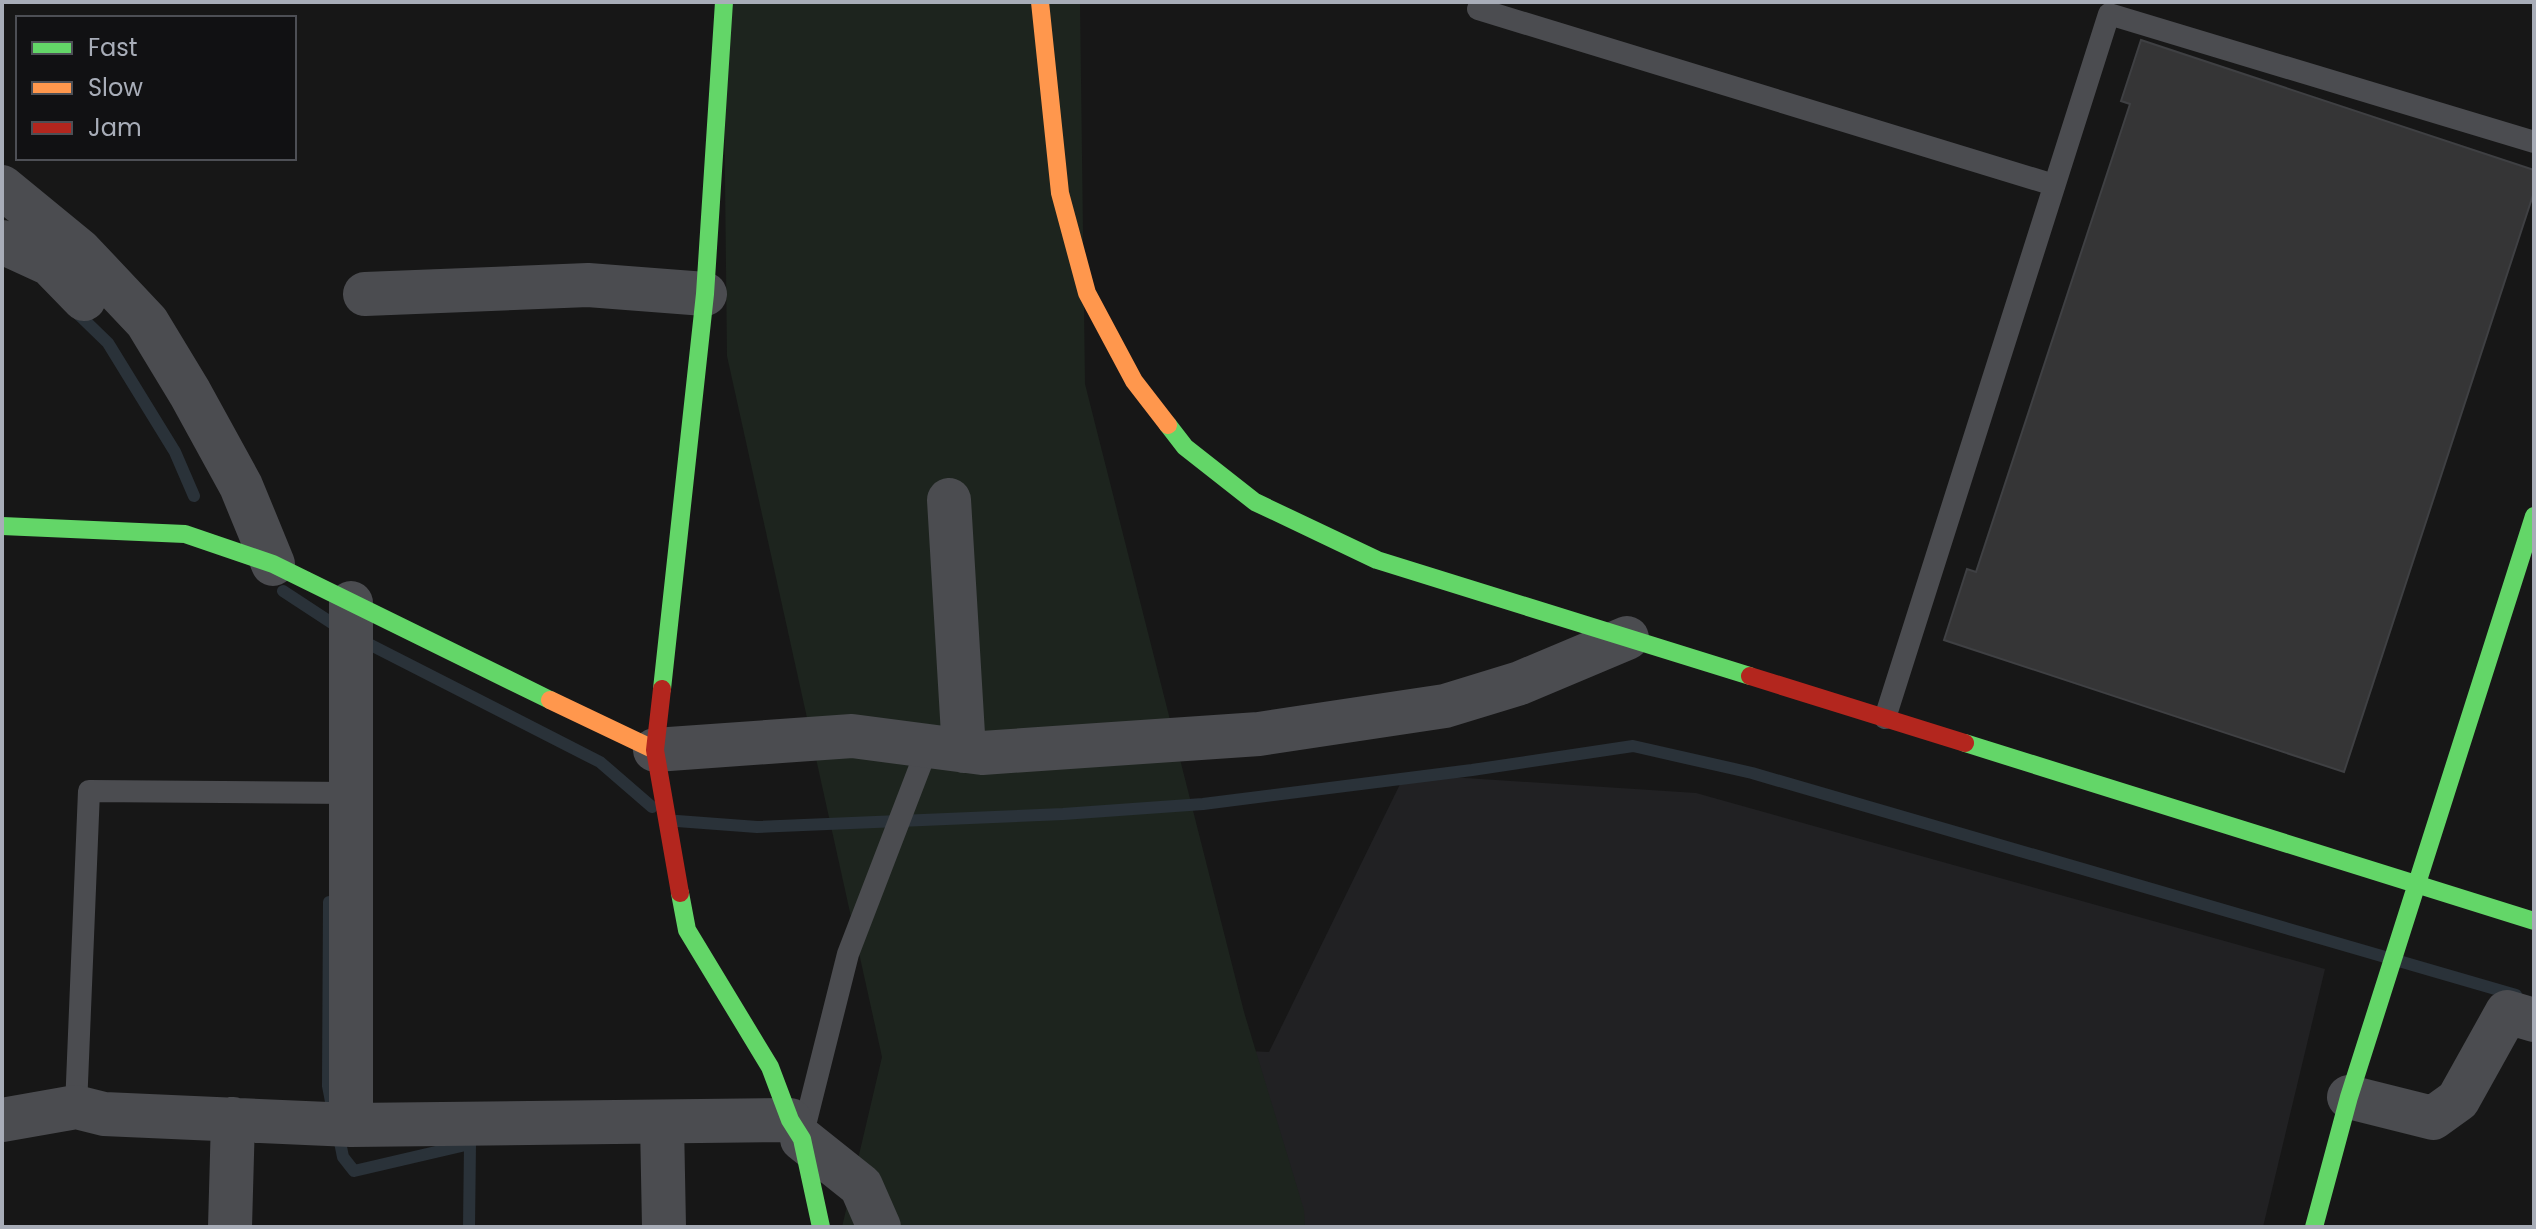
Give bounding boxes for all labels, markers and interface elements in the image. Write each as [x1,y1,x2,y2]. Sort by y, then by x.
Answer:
legend [16,16,296,160]
text: Fast [88,31,138,64]
text: Slow [88,71,143,104]
text: Jam [88,111,142,144]

